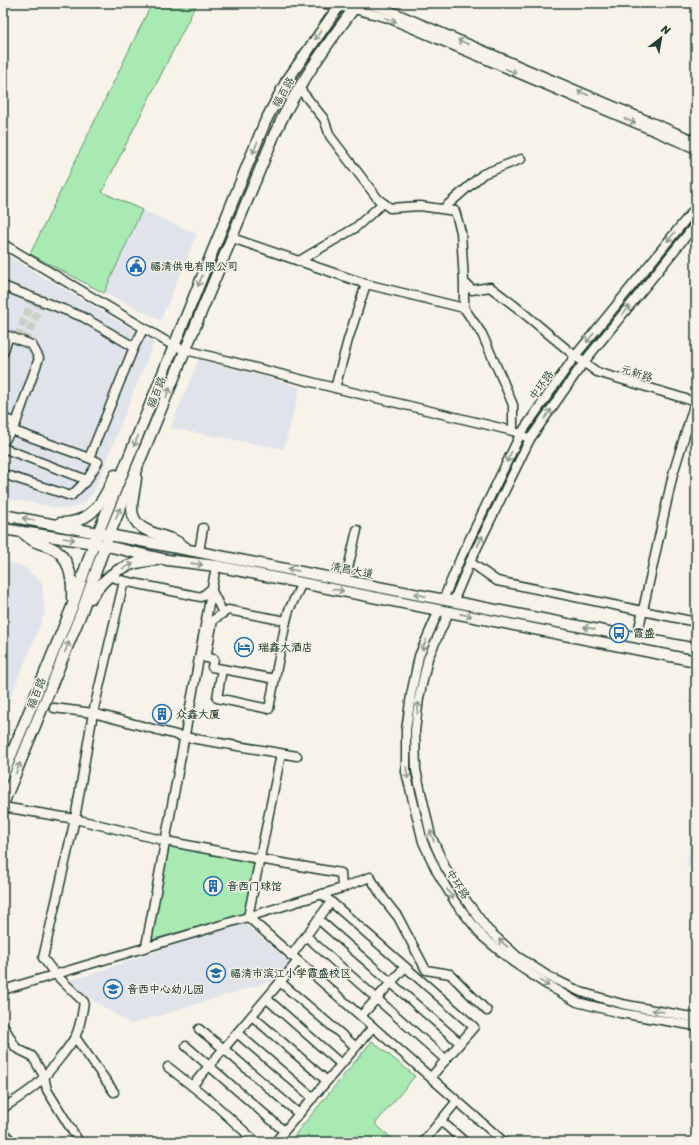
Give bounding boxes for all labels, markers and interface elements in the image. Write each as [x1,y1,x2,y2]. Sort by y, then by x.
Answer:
one-way arrow [384,16,396,24]
north arrow [641,18,681,58]
text: N [657,19,674,40]
one-way arrow [314,29,322,41]
one-way arrow [457,38,469,45]
one-way arrow [504,67,516,75]
street label: 福百路 [267,73,300,111]
one-way arrow [577,88,589,96]
one-way arrow [624,118,636,126]
one-way arrow [250,141,258,153]
one-way arrow [667,232,676,243]
public building icon: 福清供电有限公司 [125,255,147,277]
place label: 福清供电有限公司 [150,257,238,276]
one-way arrow [196,275,204,287]
one-way arrow [622,305,631,316]
one-way arrow [585,333,594,344]
street label: 元新路 [618,360,655,387]
street label: 中环路 [524,366,559,404]
street label: 福百路 [141,373,171,411]
one-way arrow [165,387,172,399]
one-way arrow [544,409,552,420]
one-way arrow [132,434,139,446]
one-way arrow [505,451,512,463]
one-way arrow [115,507,122,519]
one-way arrow [21,515,34,523]
one-way arrow [62,535,75,543]
one-way arrow [477,535,484,547]
street label: 清昌大道 [328,557,375,584]
one-way arrow [190,560,203,568]
one-way arrow [122,561,134,569]
one-way arrow [287,566,300,574]
one-way arrow [331,586,344,594]
one-way arrow [414,591,427,599]
one-way arrow [459,611,472,619]
bus stop icon: 霞盛 [608,622,630,644]
one-way arrow [583,624,596,632]
place label: 霞盛 [633,624,655,643]
hotel icon: 瑞鑫大酒店 [233,636,255,658]
place label: 瑞鑫大酒店 [258,638,313,657]
one-way arrow [420,639,427,651]
one-way arrow [64,642,71,654]
street label: 福百路 [21,674,51,712]
one-way arrow [414,702,422,715]
building icon: 众鑫大厦 [151,703,173,725]
place label: 众鑫大厦 [176,705,220,724]
one-way arrow [14,762,22,774]
one-way arrow [403,766,411,779]
one-way arrow [428,829,435,842]
street label: 中环路 [441,865,475,903]
building icon: 音西门球馆 [202,875,224,897]
place label: 音西门球馆 [227,877,282,896]
one-way arrow [446,889,455,900]
one-way arrow [497,938,508,947]
school or university icon: 福清市滨江小学霞盛校区 [205,962,227,984]
place label: 福清市滨江小学霞盛校区 [230,964,351,983]
school or university icon: 音西中心幼儿园 [102,978,124,1000]
one-way arrow [538,979,549,987]
place label: 音西中心幼儿园 [127,980,204,999]
one-way arrow [652,1007,665,1015]

